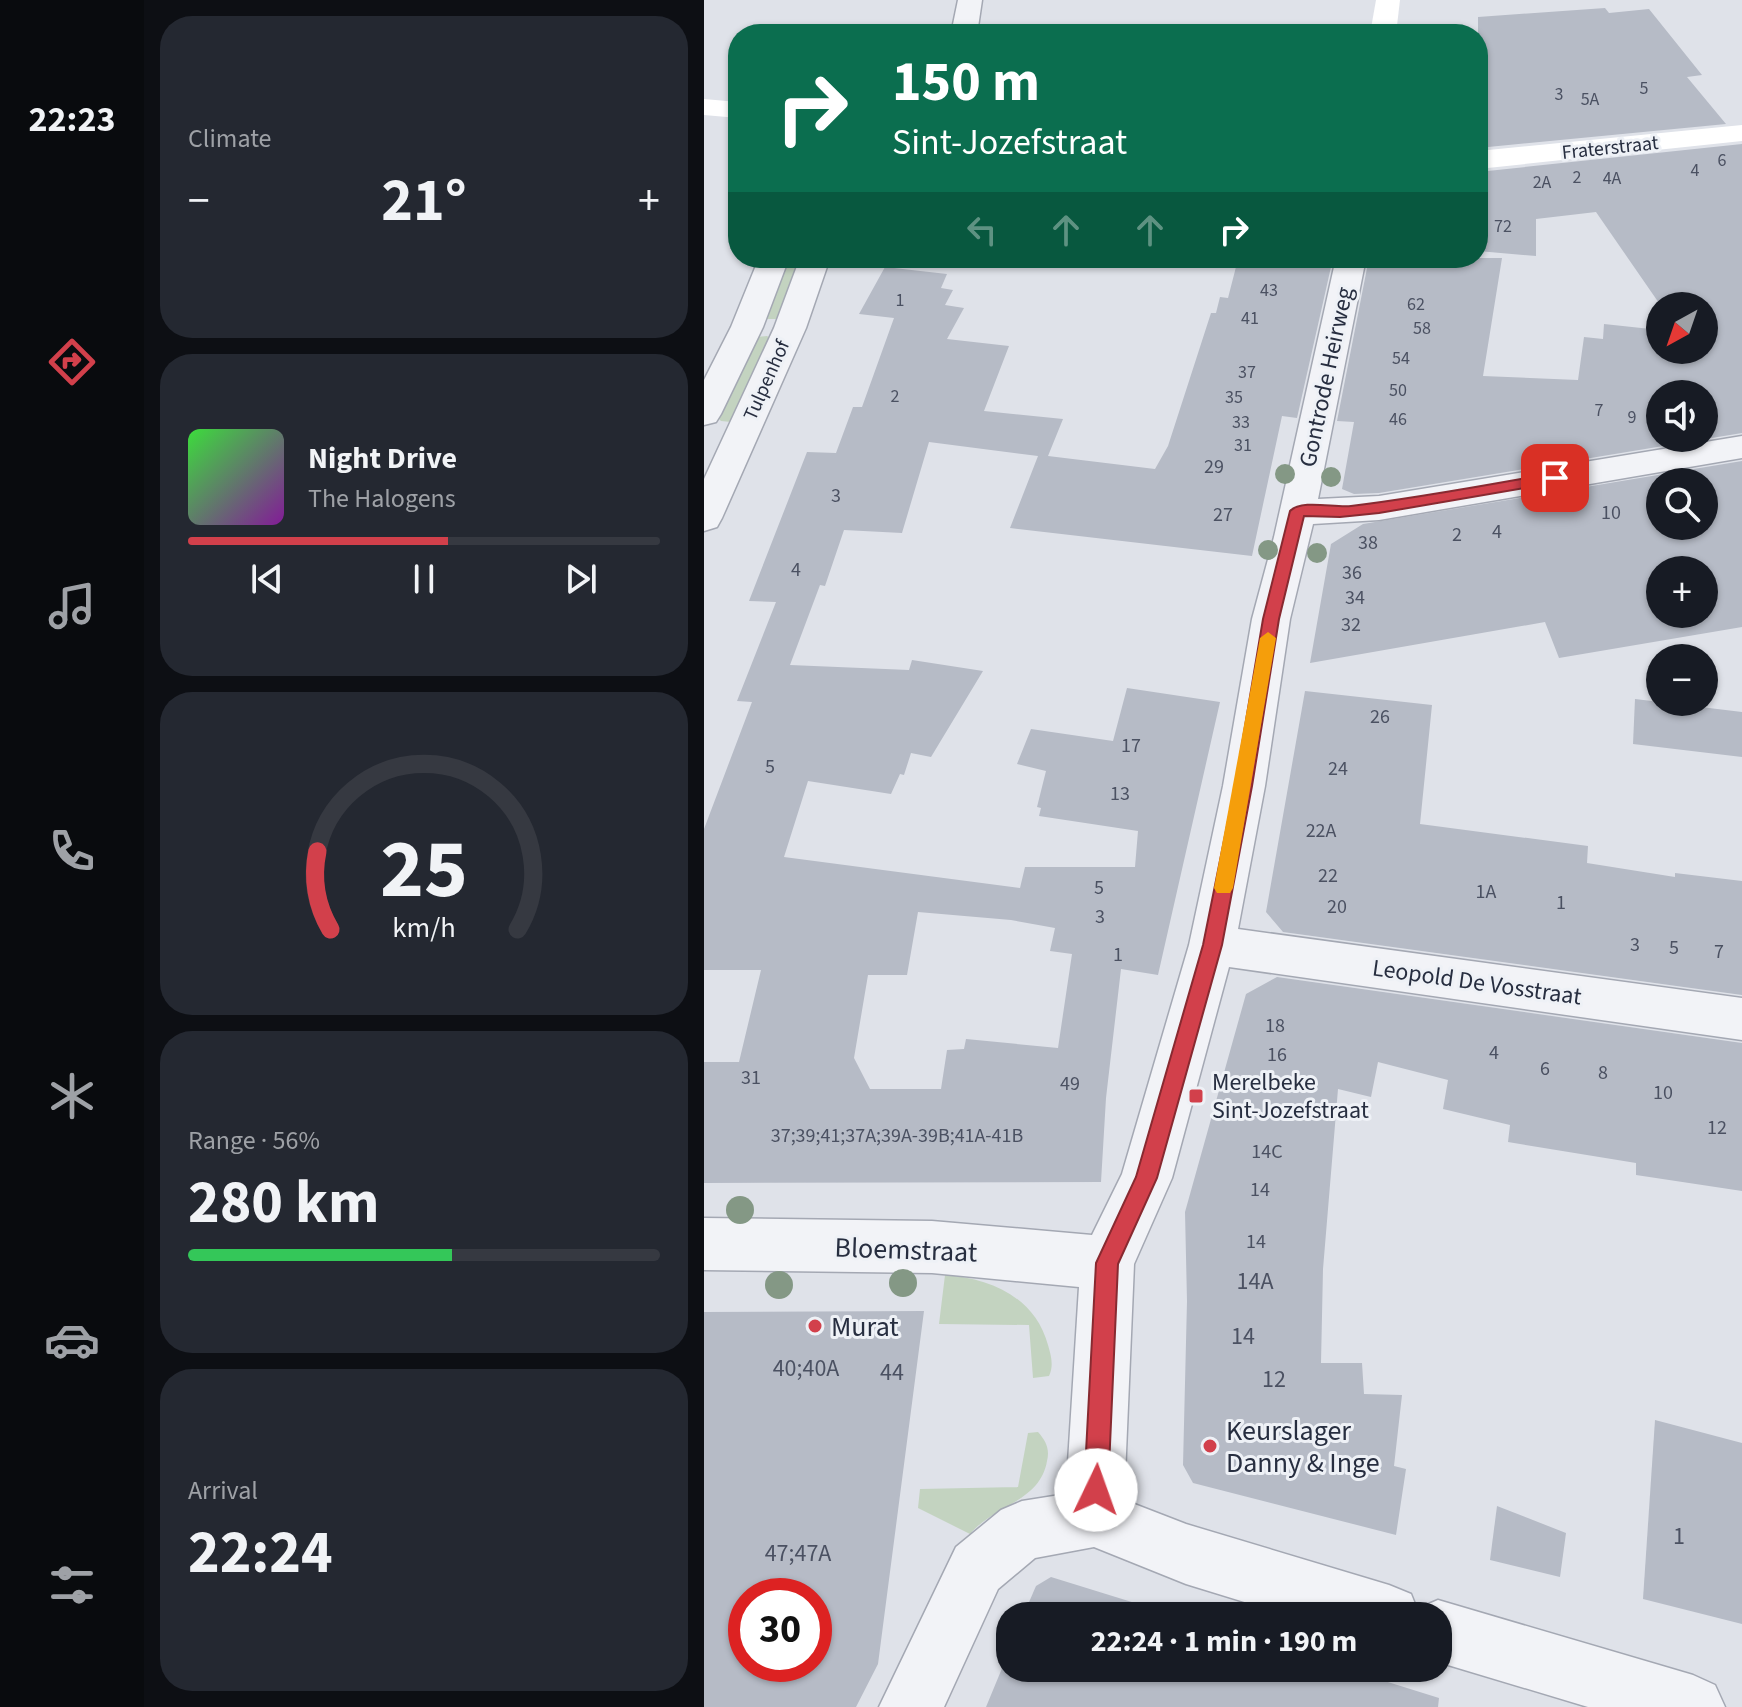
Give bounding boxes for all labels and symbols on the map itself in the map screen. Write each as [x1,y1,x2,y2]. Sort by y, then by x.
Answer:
house number: 5 [1640,76,1649,101]
house number: 3 [1555,82,1564,107]
house number: 5A [1581,87,1600,112]
street label: Fraterstraat [1560,129,1660,167]
house number: 6 [1718,148,1727,173]
house number: 4 [1691,158,1700,183]
house number: 2 [1573,165,1582,190]
house number: 4A [1603,166,1622,191]
house number: 2A [1533,170,1552,195]
house number: 72 [1494,214,1512,239]
house number: 43 [1260,278,1278,303]
street label: Gontrode Heirweg [1290,284,1363,470]
house number: 1 [896,288,904,313]
house number: 62 [1407,292,1425,317]
north arrow [1646,292,1718,364]
house number: 41 [1241,306,1259,331]
house number: 58 [1413,316,1431,341]
street label: Tulpenhof [737,335,798,425]
house number: 54 [1392,346,1410,371]
house number: 37 [1238,360,1256,385]
house number: 50 [1389,378,1407,403]
house number: 2 [891,384,900,409]
house number: 35 [1225,385,1243,410]
house number: 7 [1595,398,1604,423]
house number: 9 [1628,405,1637,430]
house number: 46 [1389,407,1407,432]
house number: 33 [1232,410,1250,435]
house number: 31 [1234,433,1252,458]
pin [1521,444,1589,512]
house number: 29 [1204,453,1224,481]
house number: 3 [831,482,841,510]
house number: 10 [1601,499,1621,527]
house number: 27 [1213,501,1233,529]
house number: 4 [1492,518,1502,546]
house number: 2 [1452,521,1462,549]
house number: 38 [1358,529,1378,557]
house number: 4 [791,556,801,584]
house number: 36 [1342,559,1362,587]
house number: 34 [1345,584,1365,612]
house number: 32 [1341,611,1361,639]
house number: 26 [1370,703,1390,731]
house number: 17 [1121,732,1141,760]
house number: 5 [765,753,775,781]
house number: 24 [1328,755,1348,783]
house number: 13 [1110,780,1130,808]
house number: 22A [1306,817,1337,845]
house number: 22 [1318,862,1338,890]
house number: 5 [1094,874,1104,902]
house number: 1A [1476,878,1497,906]
house number: 1 [1556,889,1566,917]
house number: 20 [1327,893,1347,921]
house number: 3 [1095,903,1105,931]
house number: 3 [1630,931,1640,959]
house number: 5 [1669,934,1679,962]
house number: 7 [1714,938,1724,966]
house number: 1 [1113,941,1123,969]
street label: Leopold De Vosstraat [1370,950,1584,1014]
house number: 18 [1265,1012,1285,1040]
house number: 4 [1489,1039,1499,1067]
house number: 16 [1267,1041,1287,1069]
house number: 6 [1540,1055,1550,1083]
house number: 8 [1598,1059,1608,1087]
house number: 31 [741,1064,761,1092]
place label: Merelbeke Sint-Jozefstraat [1212,1065,1369,1128]
house number: 49 [1060,1070,1080,1098]
house number: 10 [1653,1079,1673,1107]
marker: Merelbeke Sint-Jozefstraat [1187,1087,1205,1105]
house number: 12 [1707,1114,1727,1142]
house number: 37;39;41;37A;39A-39B;41A-41B [771,1122,1023,1150]
house number: 14C [1251,1138,1283,1166]
house number: 14 [1250,1176,1270,1204]
street label: Bloemstraat [834,1228,979,1272]
house number: 14 [1246,1228,1266,1256]
house number: 14A [1237,1264,1273,1299]
place label: Murat [831,1307,899,1347]
marker: Murat [806,1317,824,1335]
house number: 14 [1231,1319,1255,1354]
house number: 40;40A [773,1351,839,1386]
house number: 44 [880,1355,904,1390]
house number: 12 [1262,1362,1286,1397]
place label: Keurslager Danny & Inge [1226,1411,1380,1483]
marker: Keurslager Danny & Inge [1201,1437,1219,1455]
position arrow [1054,1448,1138,1532]
house number: 1 [1673,1519,1685,1554]
house number: 47;47A [765,1536,831,1571]
speed limit sign: 30 [728,1578,832,1682]

